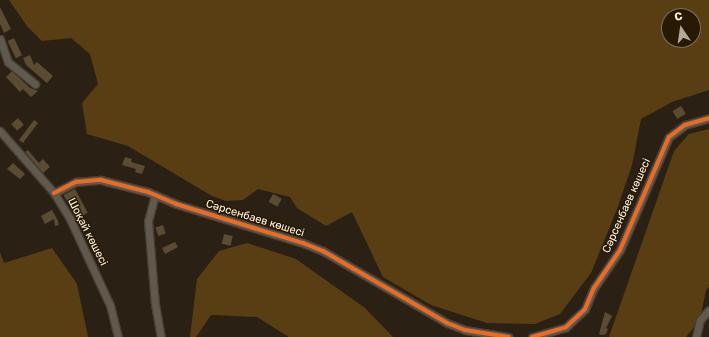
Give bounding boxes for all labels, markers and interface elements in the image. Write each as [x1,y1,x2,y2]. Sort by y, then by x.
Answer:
north arrow [661,8,701,48]
text: С [673,10,684,24]
street label: Сәрсенбаев көшесі [600,157,654,255]
street label: Шоқай көшесі [64,196,110,268]
street label: Сәрсенбаев көшесі [204,198,306,240]

